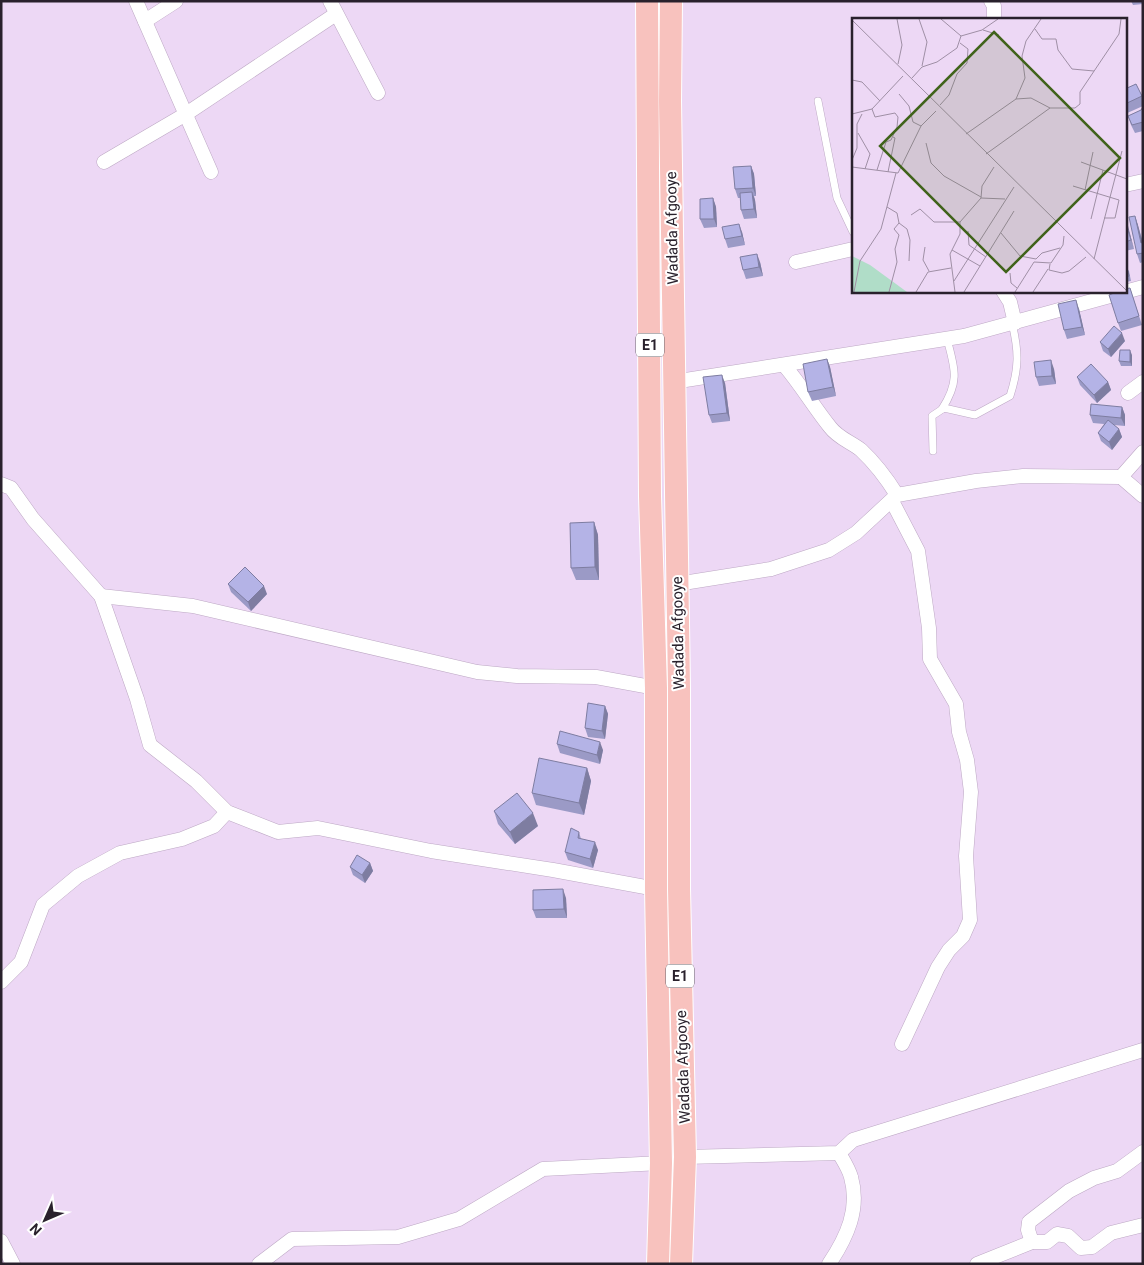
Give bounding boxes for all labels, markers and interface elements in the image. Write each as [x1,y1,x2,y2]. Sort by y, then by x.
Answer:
inset map [852,18,1126,292]
street label: Wadada Afgooye [662,171,682,285]
road number: E1 [636,334,664,356]
street label: Wadada Afgooye [668,576,688,690]
road number: E1 [666,964,694,988]
street label: Wadada Afgooye [672,1010,694,1124]
north arrow [20,1195,70,1245]
text: N [27,1220,45,1238]

